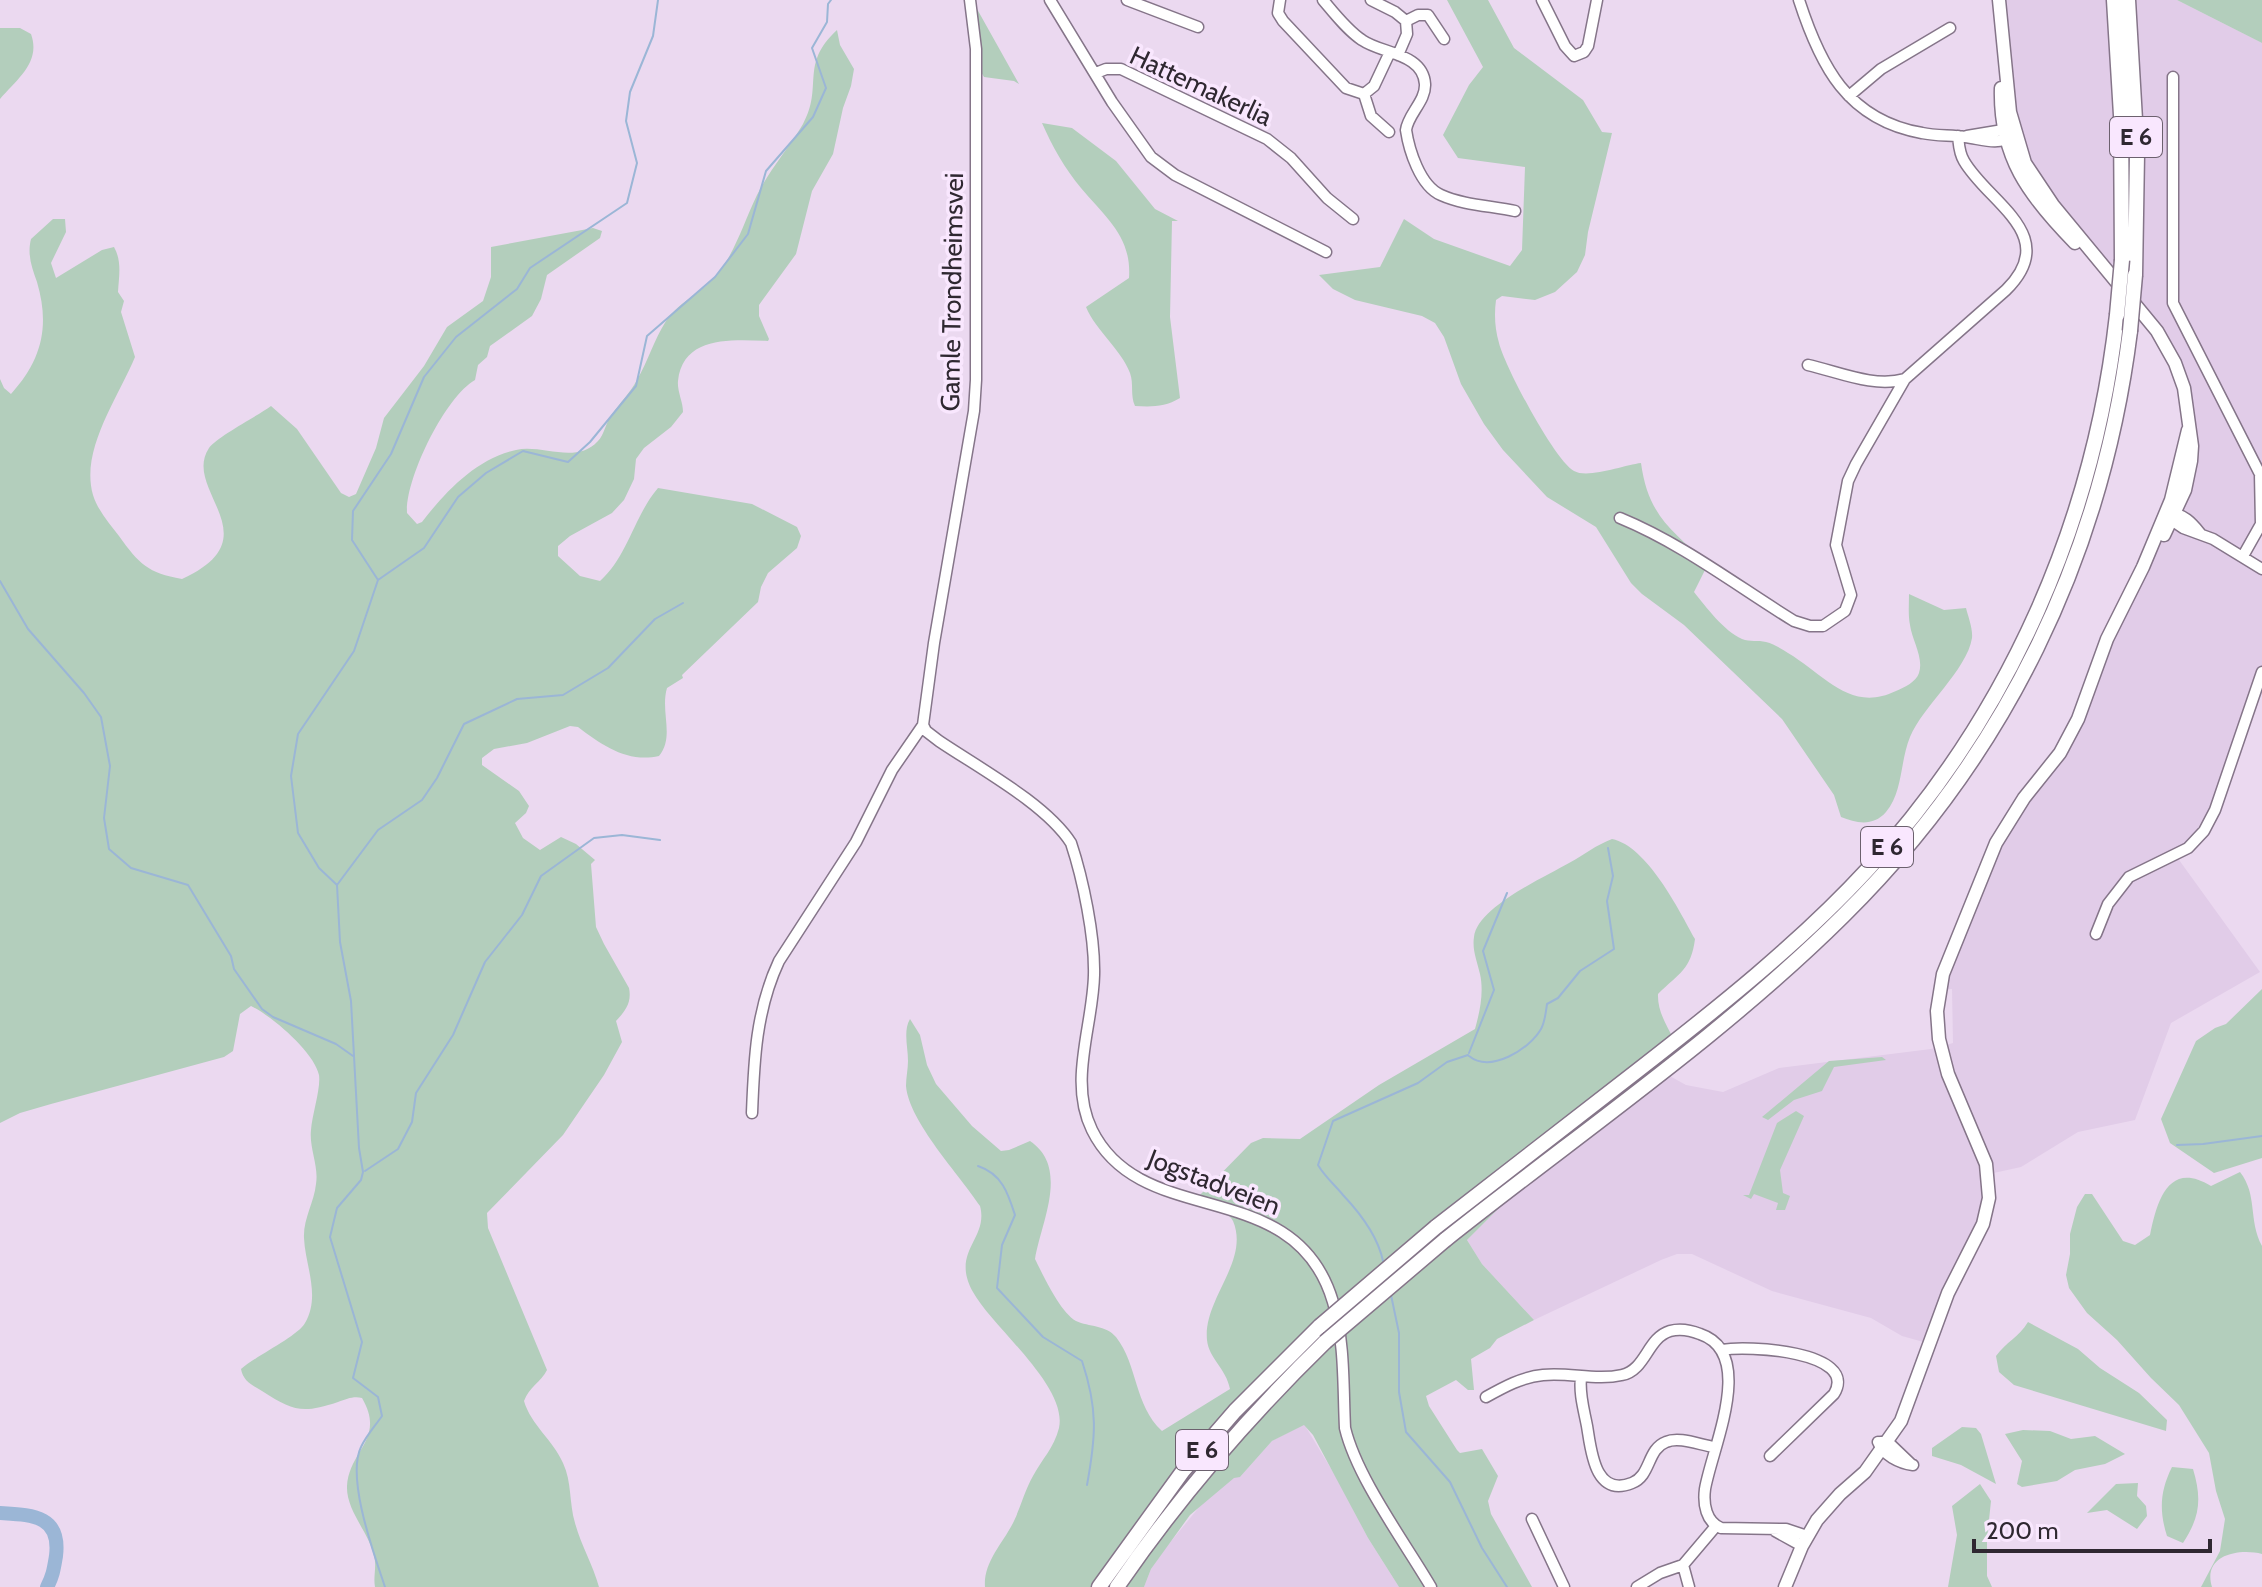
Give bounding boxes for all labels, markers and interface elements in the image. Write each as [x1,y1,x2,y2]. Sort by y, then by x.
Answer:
street label: Hattemakerlia [1125,39,1278,133]
road number: E 6 [2110,117,2162,157]
street label: Gamle Trondheimsvei [934,172,970,412]
road number: E 6 [1861,827,1913,867]
street label: Jogstadveien [1142,1142,1285,1222]
road number: E 6 [1176,1430,1228,1470]
scale bar [1974,1503,2210,1553]
text: 200 m [1986,1516,2059,1545]

